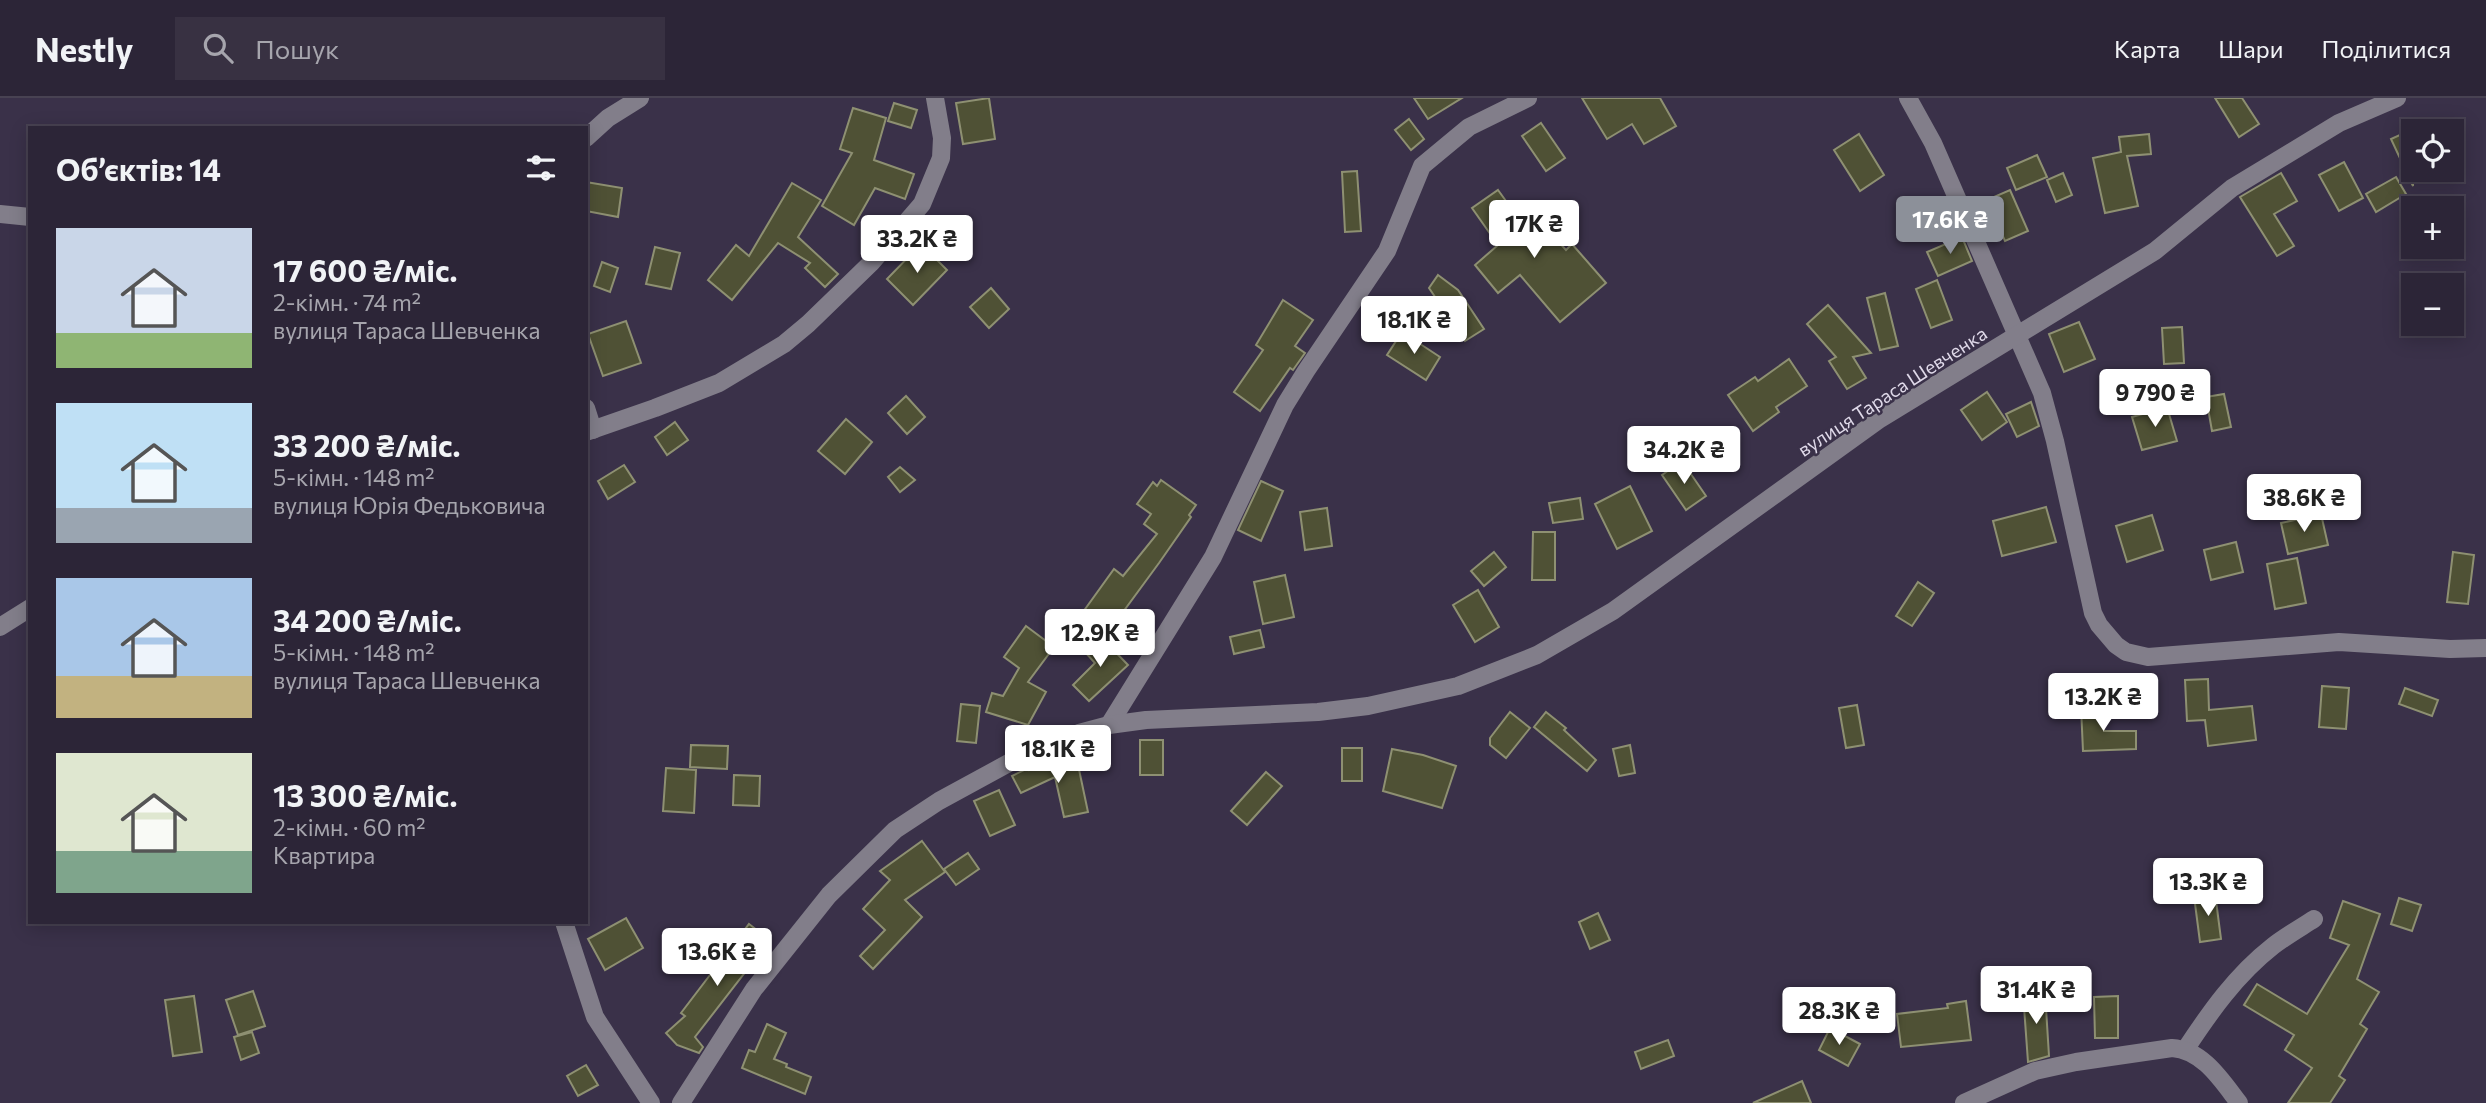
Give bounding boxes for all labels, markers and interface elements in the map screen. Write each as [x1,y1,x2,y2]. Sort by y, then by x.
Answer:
search box [175,17,665,80]
text: Nestly [35,28,133,69]
icon: search [199,29,237,67]
text: Пошук [255,33,339,64]
text: Карта [2114,34,2180,63]
text: Шари [2218,34,2284,63]
text: Поділитися [2322,34,2451,63]
map controls [2401,119,2464,336]
button: locate [2401,119,2464,182]
icon: filters [522,149,560,187]
text: Об’єктів: 14 [56,150,221,187]
button: + [2401,196,2464,259]
pin: 17.6K ₴ [1885,197,2015,256]
pin: 17K ₴ [1485,200,1583,260]
text: 17.6K ₴ [1912,205,1988,233]
text: 17K ₴ [1505,209,1563,237]
pin: 33.2K ₴ [852,216,982,275]
text: 33.2K ₴ [877,224,957,252]
text: 17 600 ₴/міс. [273,251,457,288]
icon: home [112,256,196,340]
button: − [2401,273,2464,336]
text: 2-кімн. · 74 m² [273,288,421,316]
pin: 18.1K ₴ [1349,296,1479,356]
text: 18.1K ₴ [1377,305,1451,333]
text: вулиця Тараса Шевченка [273,316,540,344]
street label: вулиця Тараса Шевченка [1793,321,1991,461]
pin: 9 790 ₴ [2090,370,2220,429]
text: 9 790 ₴ [2115,378,2195,406]
text: 33 200 ₴/міс. [273,426,460,463]
pin: 34.2K ₴ [1619,426,1749,486]
icon: home [112,431,196,515]
text: 34.2K ₴ [1643,435,1725,463]
text: 5-кімн. · 148 m² [273,463,435,491]
pin: 38.6K ₴ [2239,474,2369,534]
text: 38.6K ₴ [2263,483,2345,511]
text: вулиця Юрія Федьковича [273,491,545,519]
text: 34 200 ₴/міс. [273,601,462,638]
icon: home [112,606,196,690]
pin: 12.9K ₴ [1035,610,1165,669]
text: 12.9K ₴ [1061,618,1139,646]
text: 5-кімн. · 148 m² [273,638,435,666]
text: вулиця Тараса Шевченка [273,666,540,694]
pin: 13.2K ₴ [2038,674,2168,733]
text: 13.2K ₴ [2064,682,2142,710]
pin: 18.1K ₴ [993,726,1123,785]
text: 18.1K ₴ [1021,734,1095,762]
text: 13 300 ₴/міс. [273,776,457,813]
icon: home [112,781,196,865]
text: 2-кімн. · 60 m² [273,813,426,841]
text: Квартира [273,841,375,869]
pin: 13.3K ₴ [2143,858,2273,918]
text: 13.3K ₴ [2169,867,2247,895]
pin: 13.6K ₴ [652,928,782,988]
text: 13.6K ₴ [678,937,756,965]
pin: 31.4K ₴ [1971,967,2101,1026]
text: 31.4K ₴ [1997,975,2075,1003]
pin: 28.3K ₴ [1774,988,1904,1047]
text: 28.3K ₴ [1798,996,1880,1024]

